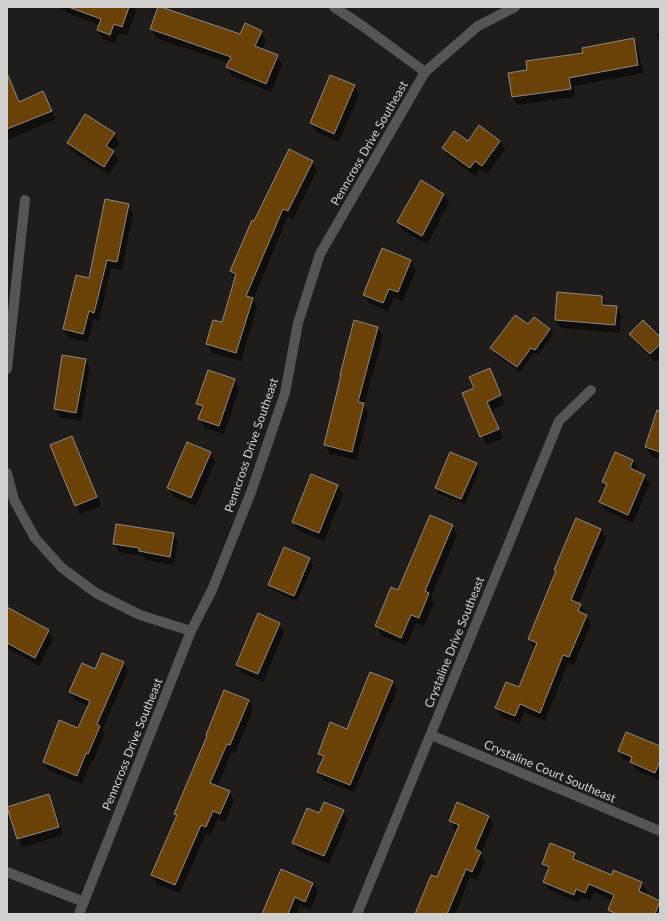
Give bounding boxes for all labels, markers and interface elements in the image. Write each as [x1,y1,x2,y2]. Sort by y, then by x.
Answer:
street label: Penncross Drive Southeast [327,78,411,208]
street label: Penncross Drive Southeast [221,375,281,514]
street label: Crystaline Drive Southeast [421,574,487,710]
street label: Penncross Drive Southeast [99,675,166,812]
street label: Crystaline Court Southeast [482,736,619,806]

